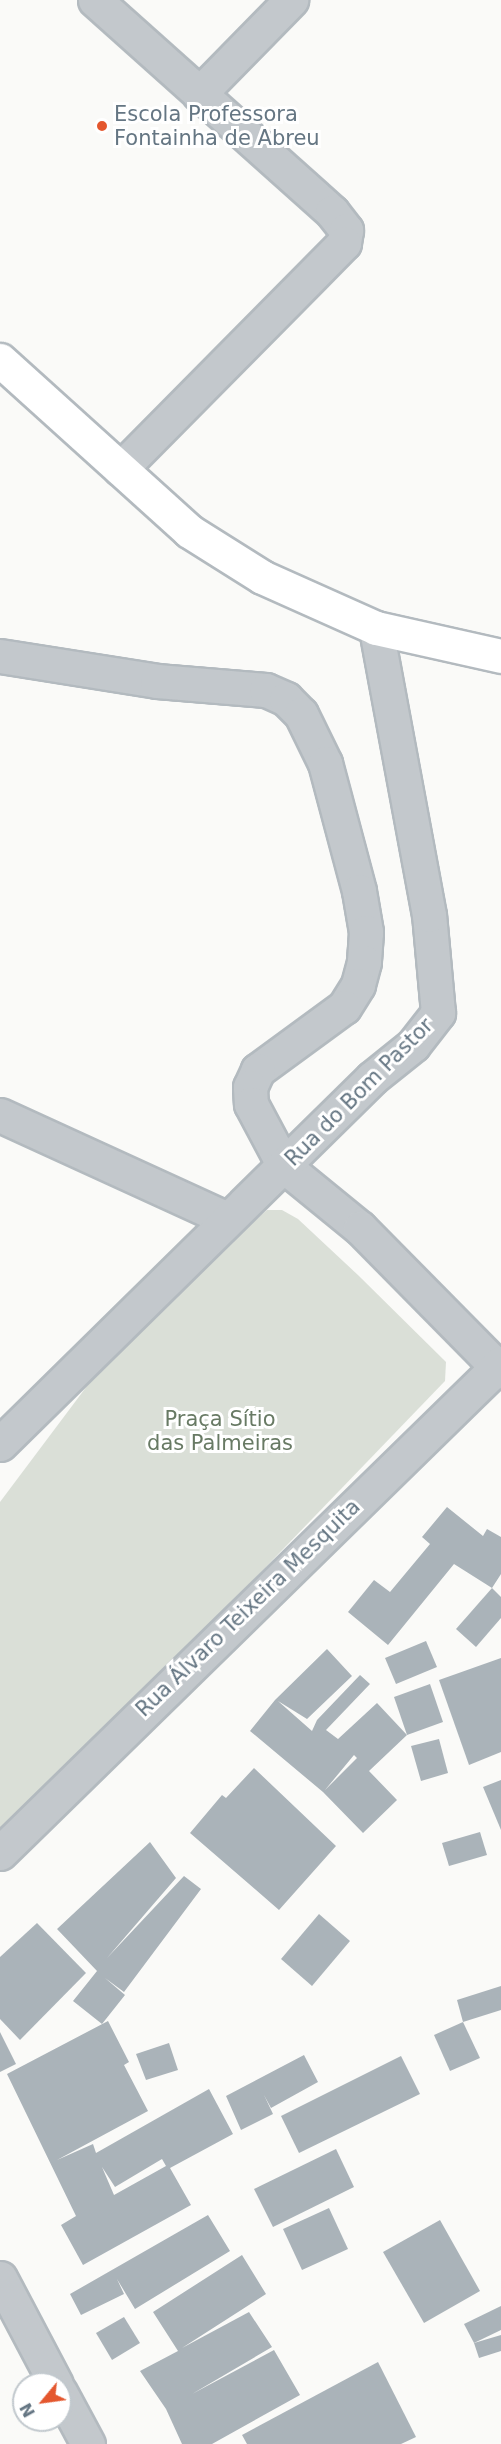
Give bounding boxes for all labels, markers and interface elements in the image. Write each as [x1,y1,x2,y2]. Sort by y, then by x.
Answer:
place label: Escola Professora Fontainha de Abreu [114,101,320,151]
marker: Escola Professora Fontainha de Abreu [95,119,109,133]
street label: Rua do Bom Pastor [280,1013,438,1171]
park label: Praça Sítio das Palmeiras [147,1406,293,1456]
street label: Rua Álvaro Teixeira Mesquita [131,1494,365,1722]
north arrow [12,2372,72,2432]
text: N [16,2400,39,2420]

